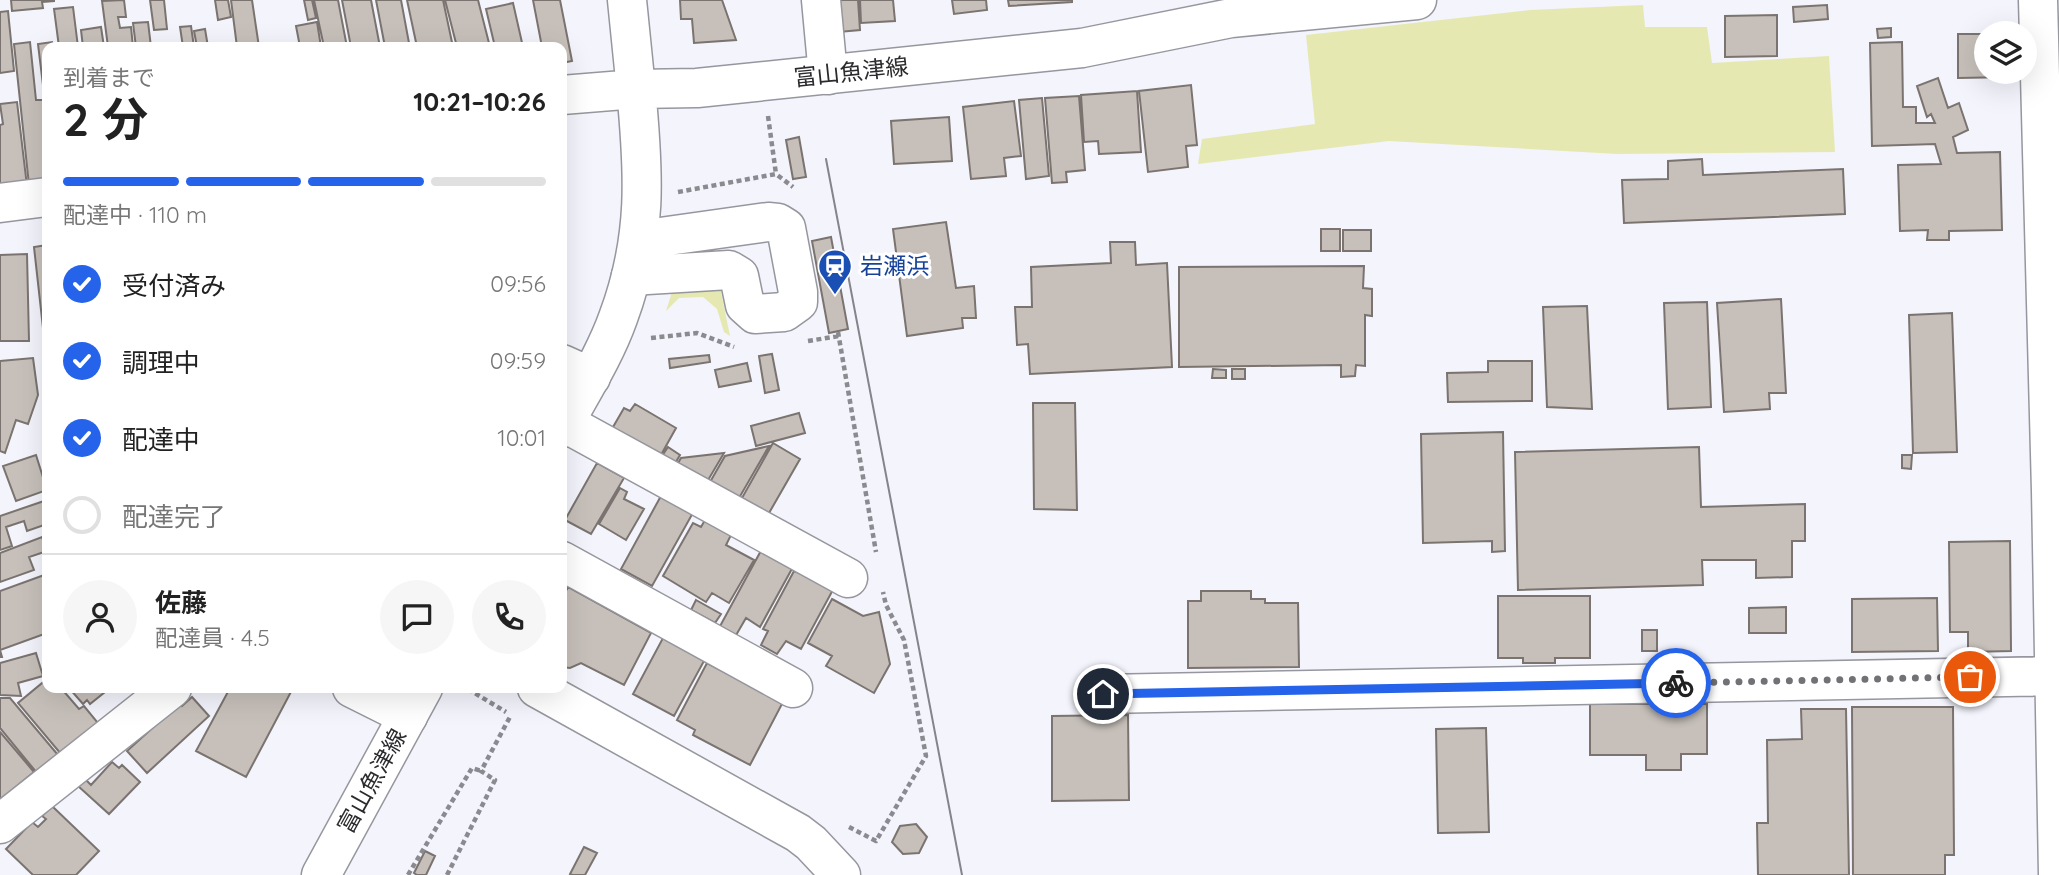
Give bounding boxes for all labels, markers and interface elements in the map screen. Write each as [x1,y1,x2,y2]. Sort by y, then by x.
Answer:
map controls [1974,21,2037,84]
button: layers [1974,21,2037,84]
street label: 富山魚津線 [792,51,910,92]
text: 到着まで [63,63,155,92]
text: 10:21–10:26 [413,85,546,118]
text: 2 分 [63,90,148,148]
text: 配達中 · 110 m [63,200,207,229]
station icon: 岩瀬浜 [816,247,854,296]
place label: 岩瀬浜 [860,251,929,280]
icon: check [63,265,101,303]
text: 受付済み [122,269,226,302]
text: 09:56 [490,269,546,298]
icon: check [63,342,101,380]
text: 調理中 [122,346,200,379]
text: 09:59 [490,346,546,375]
icon: check [63,419,101,457]
text: 配達中 [122,423,200,456]
text: 10:01 [497,423,546,452]
text: 配達完了 [122,500,226,533]
button: person [63,580,137,654]
button: chat [380,580,454,654]
button: phone [472,580,546,654]
text: 佐藤 [155,586,207,619]
text: 配達員 · 4.5 [155,623,270,652]
pin [1940,647,2000,707]
courier [1641,648,1711,718]
icon: bag [1951,658,1989,696]
pin [1073,664,1133,724]
icon: bike [1657,664,1695,702]
icon: home [1084,675,1122,713]
street label: 富山魚津線 [331,723,412,838]

